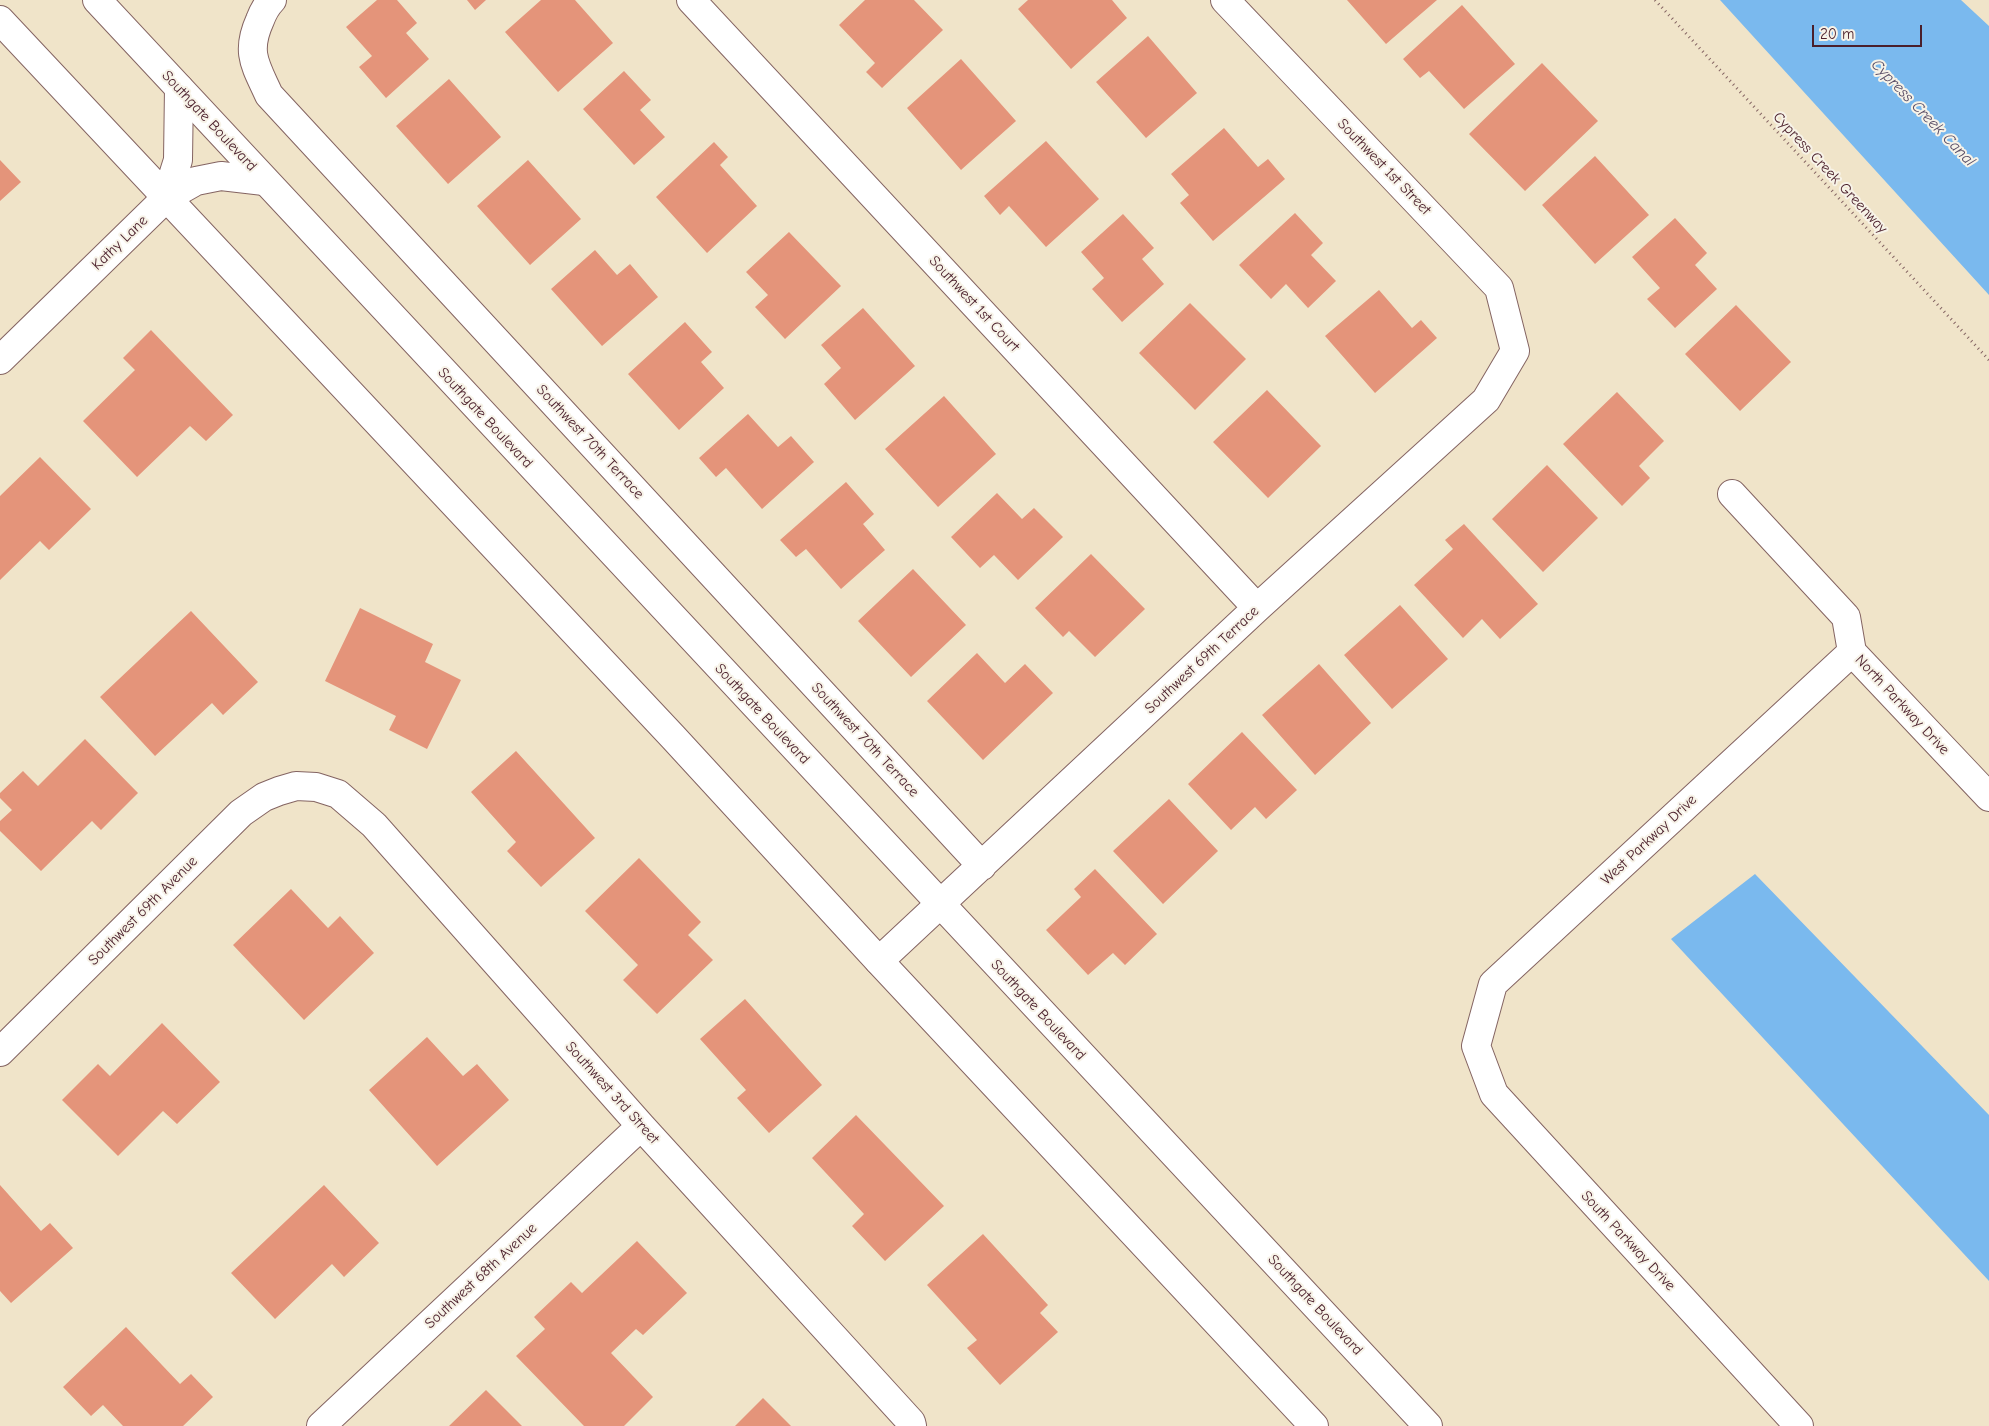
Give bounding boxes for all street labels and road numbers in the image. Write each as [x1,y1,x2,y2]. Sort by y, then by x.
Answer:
street label: Southgate Boulevard [158,67,260,175]
street label: Cypress Creek Greenway [1769,108,1891,238]
street label: Southwest 1st Street [1333,115,1435,219]
street label: Kathy Lane [88,212,152,274]
street label: Southwest 1st Court [925,252,1023,356]
street label: Southgate Boulevard [434,364,536,472]
street label: Southwest 70th Terrace [532,381,648,503]
street label: Southwest 69th Terrace [1141,602,1263,718]
street label: North Parkway Drive [1851,651,1953,759]
street label: Southgate Boulevard [711,660,813,768]
street label: Southwest 70th Terrace [807,679,923,801]
street label: West Parkway Drive [1597,791,1701,889]
street label: Southwest 69th Avenue [85,853,201,969]
street label: Southgate Boulevard [987,956,1089,1064]
street label: Southwest 3rd Street [561,1038,663,1148]
street label: South Parkway Drive [1577,1187,1679,1295]
street label: Southwest 68th Avenue [421,1219,541,1333]
street label: Southgate Boulevard [1264,1251,1366,1359]

